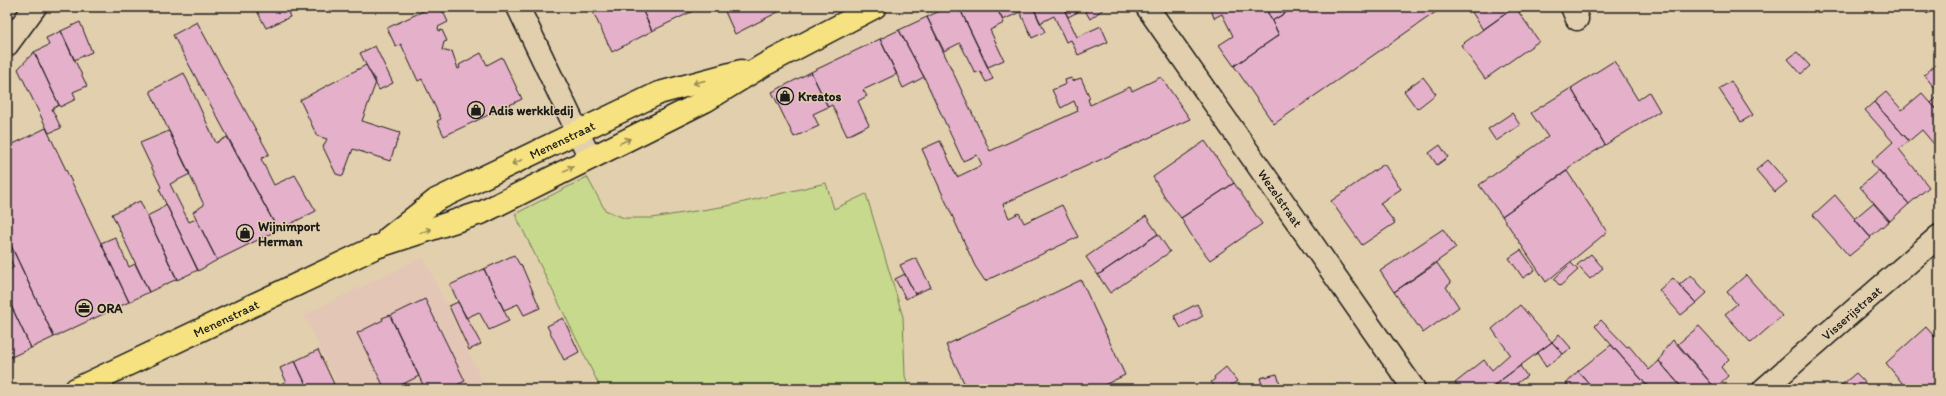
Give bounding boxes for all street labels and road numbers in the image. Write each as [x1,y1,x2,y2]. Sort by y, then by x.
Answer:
street label: Menenstraat [527,118,598,162]
street label: Wezelstraat [1255,167,1305,230]
street label: Visserijstraat [1819,283,1885,343]
street label: Menenstraat [191,296,262,340]

